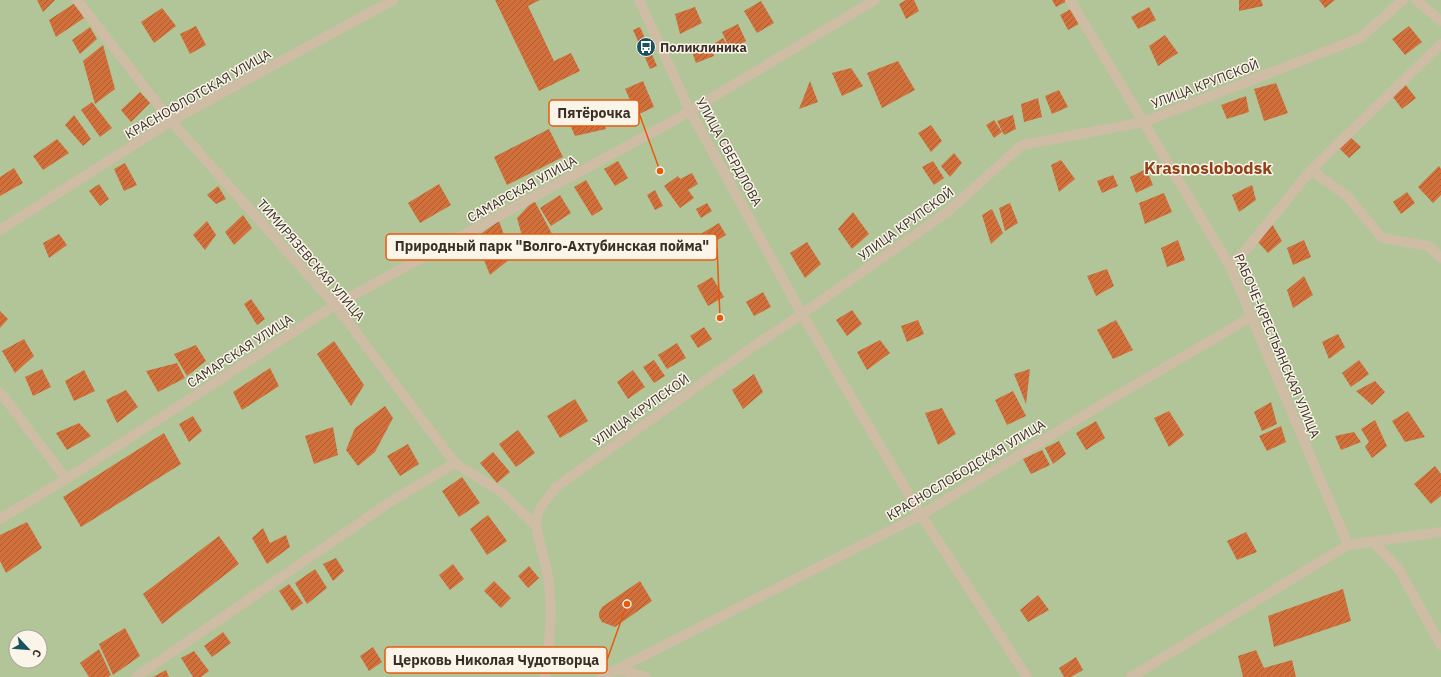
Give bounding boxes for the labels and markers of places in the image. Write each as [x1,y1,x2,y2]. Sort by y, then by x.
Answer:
bus stop icon: Поликлиника [635,36,657,58]
place label: Поликлиника [660,39,747,56]
callout: Пятёрочка [549,100,639,126]
callout: Природный парк "Волго-Ахтубинская пойма" [386,234,717,260]
callout: Церковь Николая Чудотворца [385,647,607,673]

